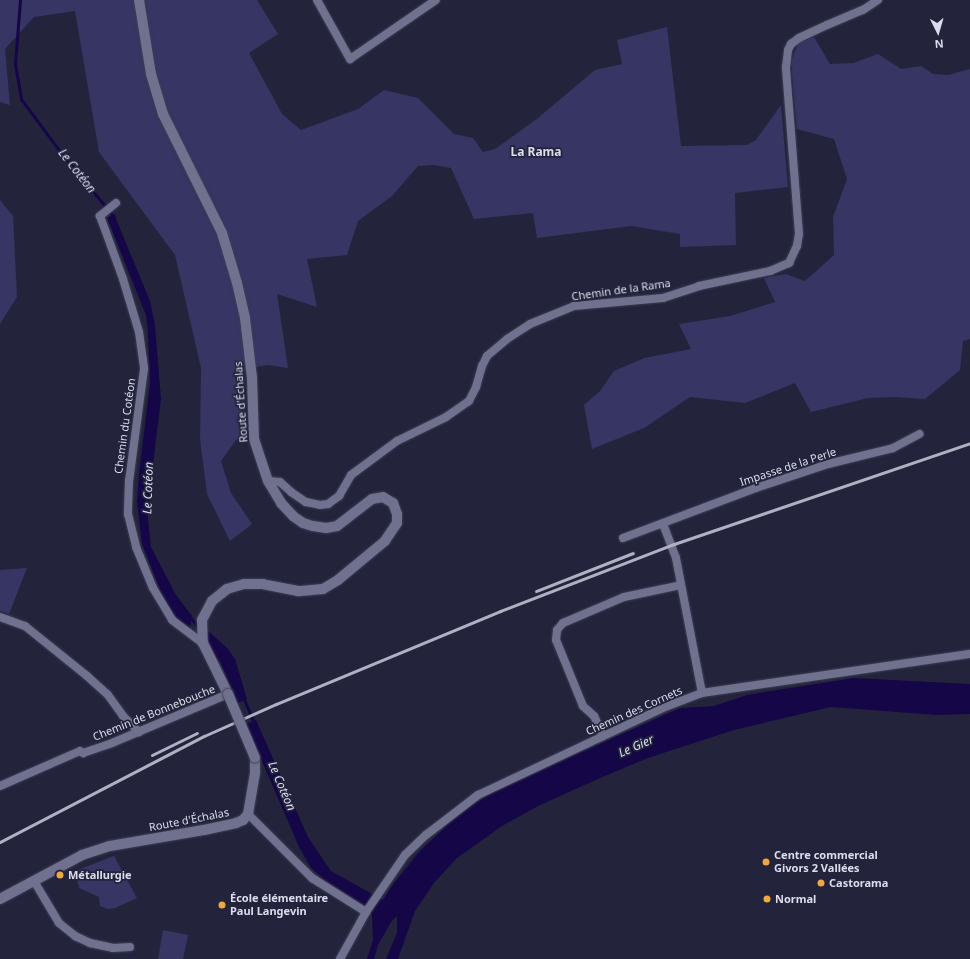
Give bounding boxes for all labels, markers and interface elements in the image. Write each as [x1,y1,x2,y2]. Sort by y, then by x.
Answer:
north arrow [918,12,958,52]
text: N [934,37,944,52]
district label: La Rama [511,145,561,159]
water label: Le Cotéon [55,146,99,196]
street label: Chemin de la Rama [571,277,671,303]
street label: Route d'Échalas [232,361,250,443]
street label: Chemin du Cotéon [112,377,138,475]
street label: Impasse de la Perle [738,445,838,489]
water label: Le Cotéon [140,462,156,514]
street label: Chemin de Bonnebouche [91,682,217,744]
street label: Chemin des Cornets [584,684,684,738]
water label: Le Gier [616,732,656,760]
water label: Le Cotéon [265,759,299,813]
street label: Route d'Échalas [148,806,230,834]
place label: Centre commercial Givors 2 Vallées [774,849,878,875]
marker: Centre commercial Givors 2 Vallées [761,857,771,867]
place label: Métallurgie [68,868,132,882]
marker: Métallurgie [55,870,65,880]
place label: Castorama [829,876,888,890]
marker: Castorama [816,878,826,888]
place label: École élémentaire Paul Langevin [230,892,328,918]
place label: Normal [775,892,816,906]
marker: Normal [762,894,772,904]
marker: École élémentaire Paul Langevin [217,900,227,910]

